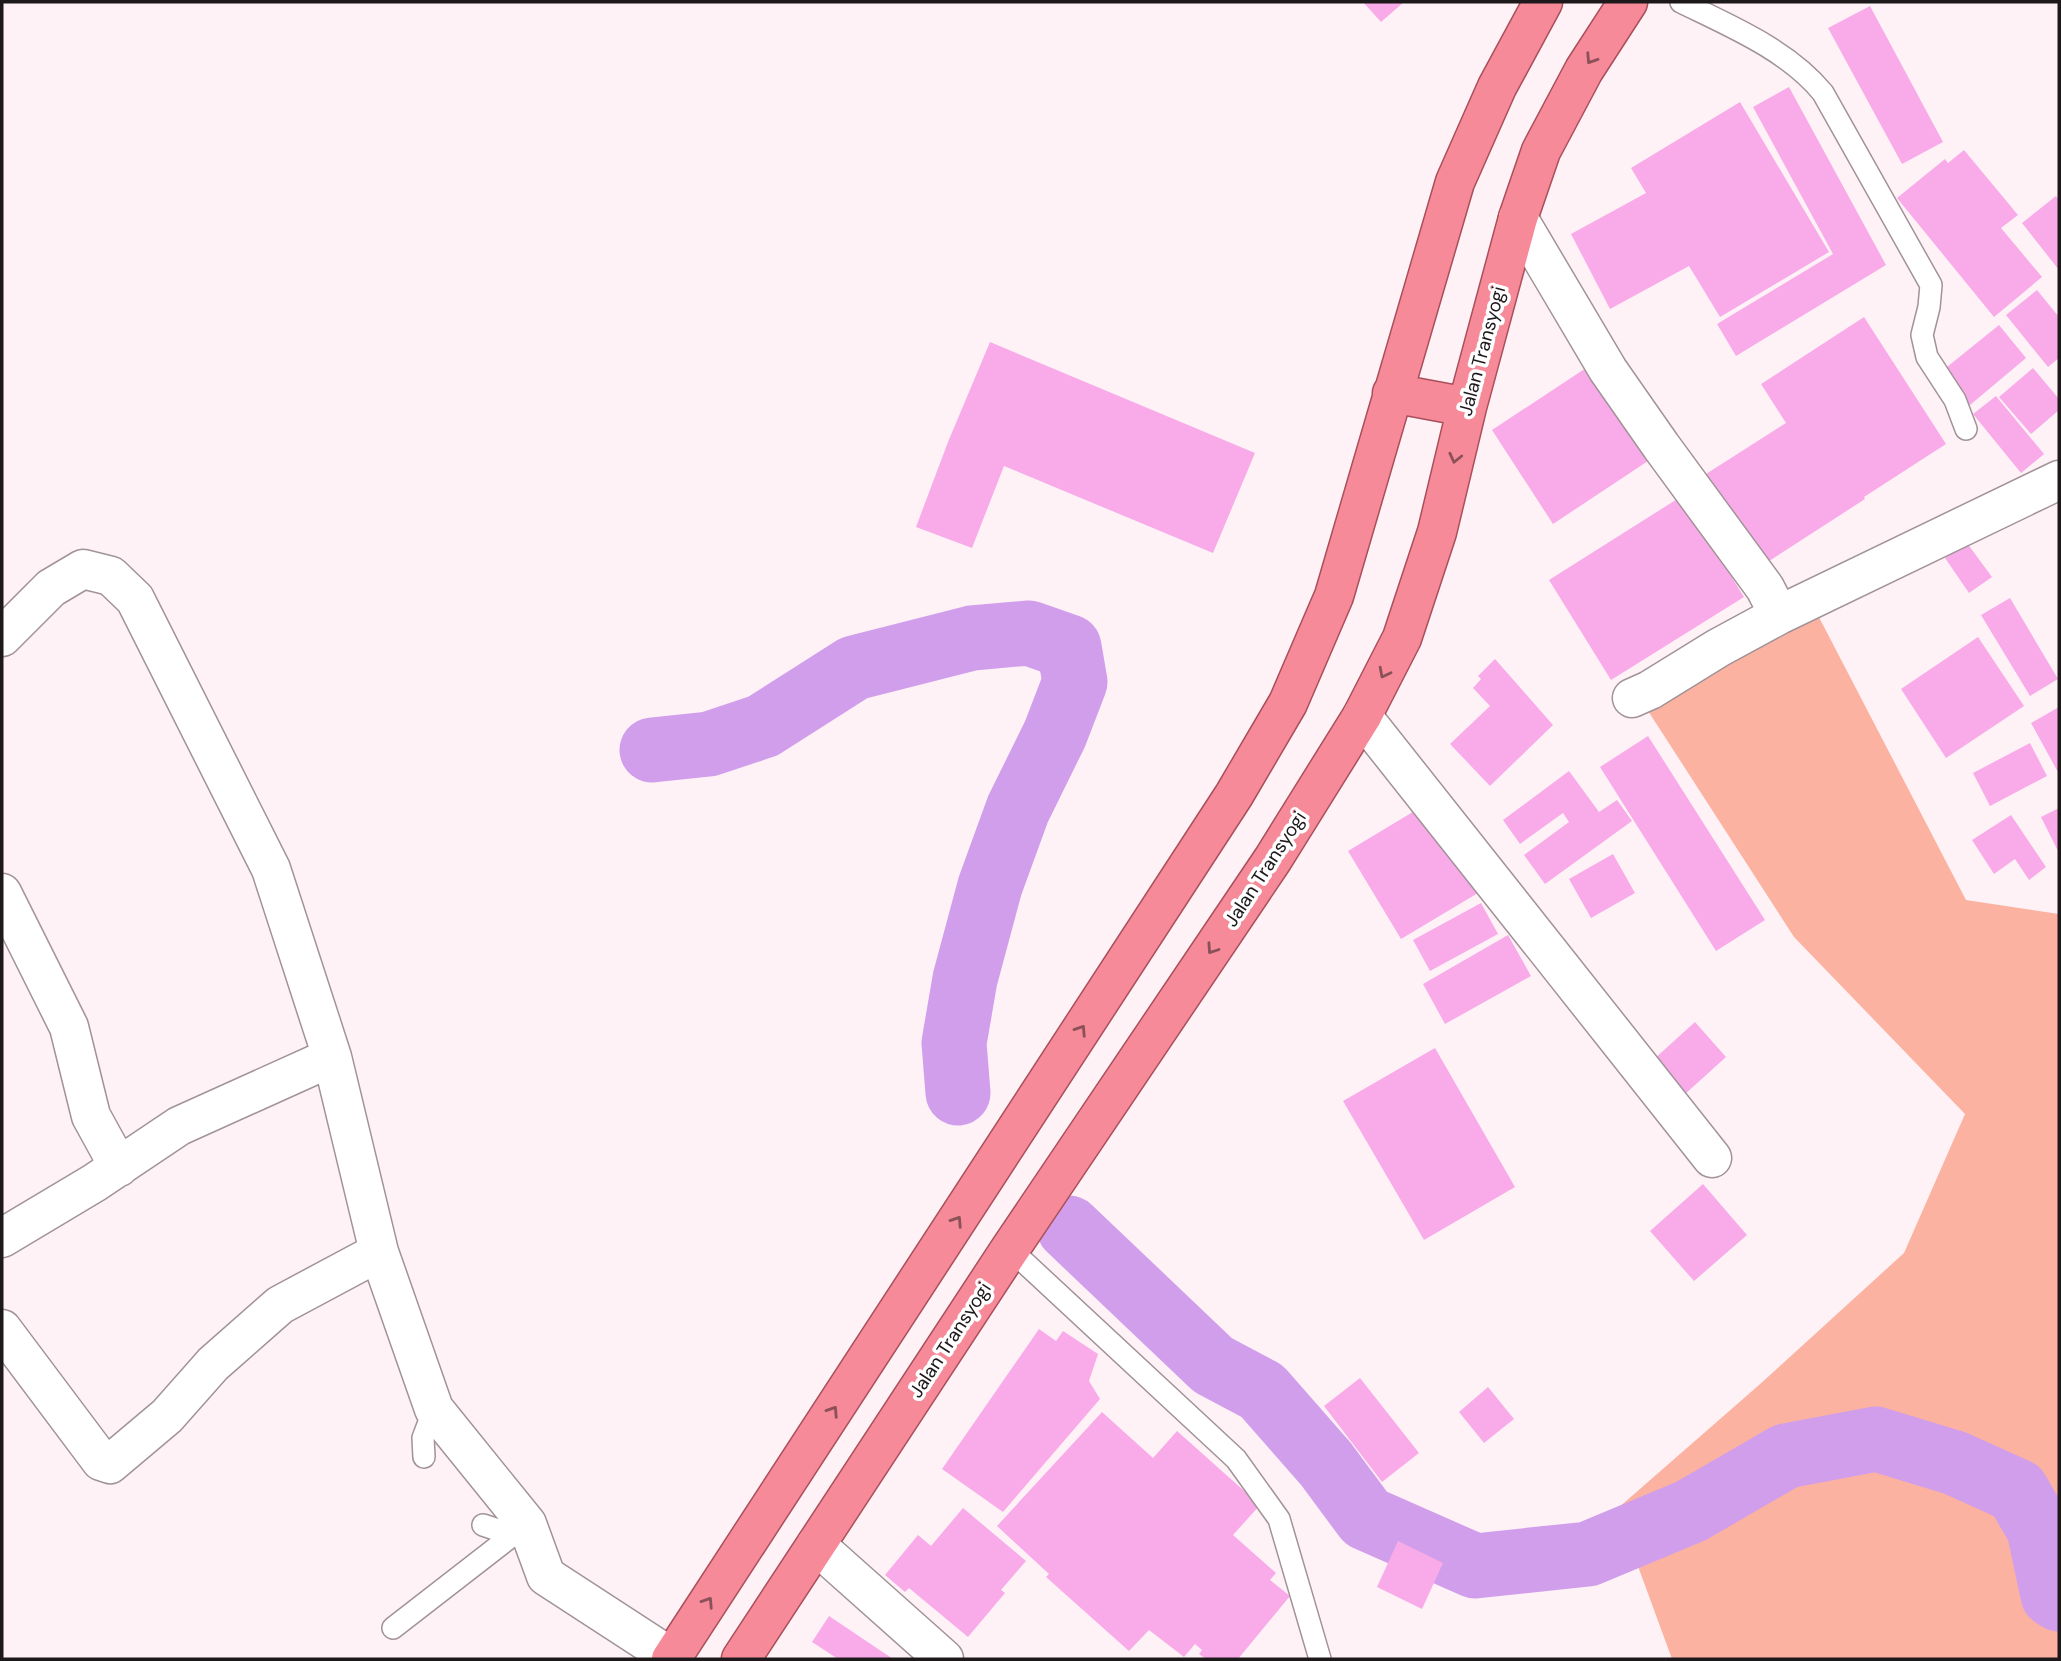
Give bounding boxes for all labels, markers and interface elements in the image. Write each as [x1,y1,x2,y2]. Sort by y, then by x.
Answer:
one-way arrow [1587,51,1599,64]
street label: Jalan Transyogi [1453,283,1511,419]
one-way arrow [1449,451,1463,463]
one-way arrow [1379,666,1393,678]
street label: Jalan Transyogi [1218,806,1312,932]
one-way arrow [1208,941,1221,954]
one-way arrow [1072,1025,1085,1038]
one-way arrow [948,1215,961,1228]
street label: Jalan Transyogi [903,1277,997,1403]
one-way arrow [824,1406,837,1419]
one-way arrow [700,1597,713,1610]

